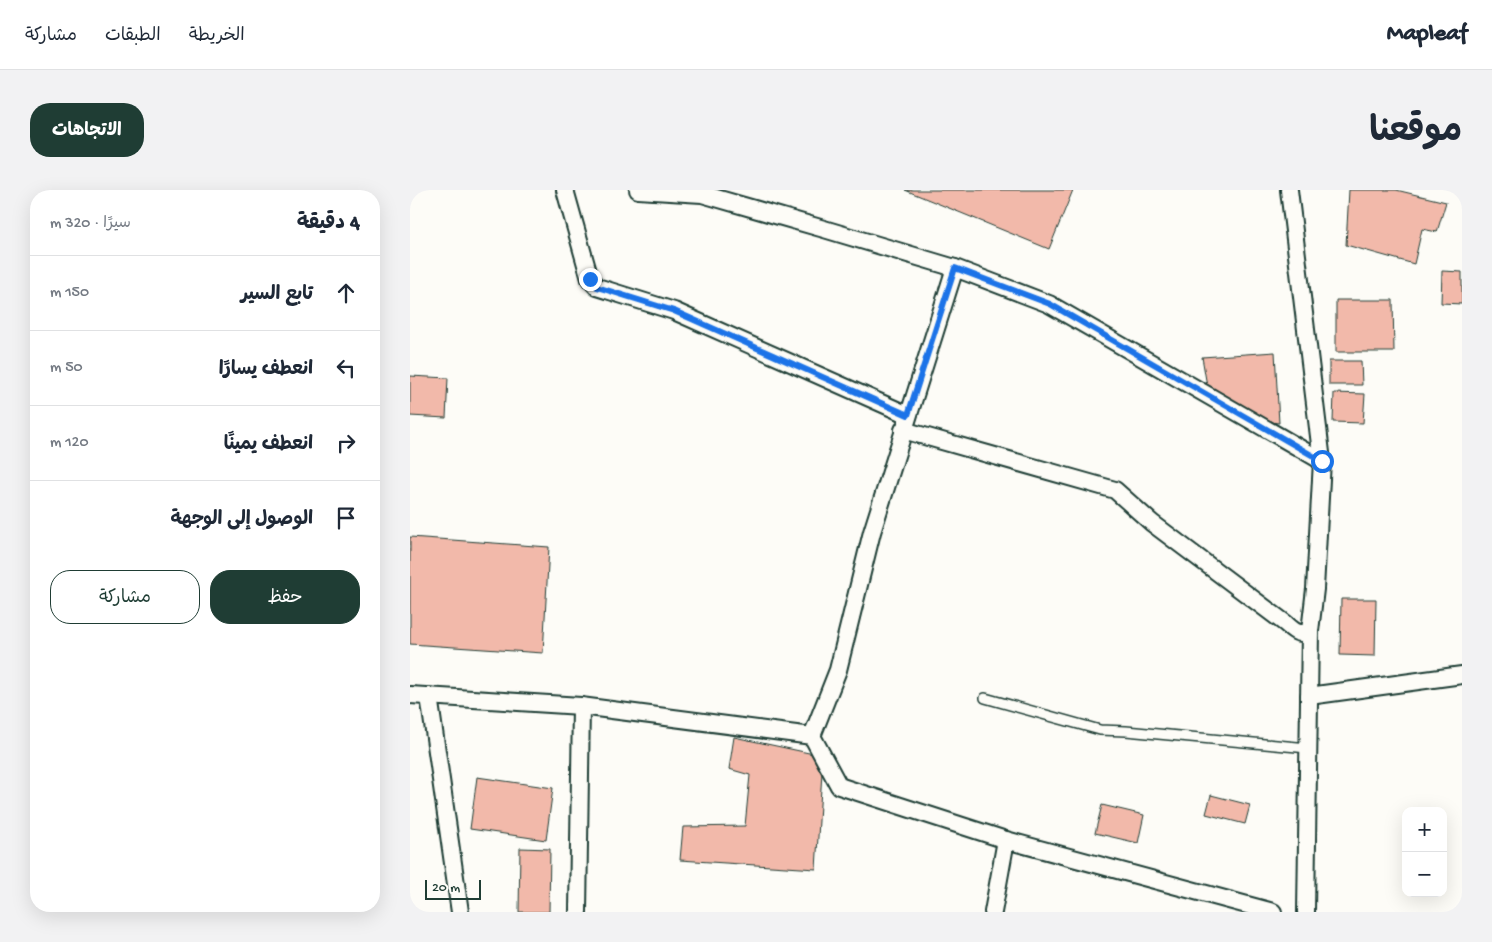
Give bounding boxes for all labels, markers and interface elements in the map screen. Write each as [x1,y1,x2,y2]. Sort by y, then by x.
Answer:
text: Mapleaf [1387,20,1467,49]
text: مشاركة [25,26,77,47]
text: الطبقات [105,26,161,47]
text: الخريطة [189,26,245,47]
button: الاتجاهات [30,103,144,157]
text: موقعنا [1369,113,1462,154]
text: 4 دقيقة [297,212,360,237]
text: سيرًا · 320 m [50,215,131,234]
route end [579,268,602,291]
icon: ahead [332,279,360,307]
text: 150 m [50,284,89,303]
text: تابع السير [241,284,313,307]
icon: left [332,354,360,382]
text: 50 m [50,359,83,378]
text: انعطف يسارًا [219,359,313,382]
icon: right [332,429,360,457]
text: 120 m [50,434,89,453]
text: انعطف يمينًا [224,434,313,457]
route start [1311,450,1334,473]
icon: arrive [332,504,360,532]
text: الوصول إلى الوجهة [170,509,313,532]
button: مشاركة [50,570,200,624]
button: حفظ [210,570,360,624]
map controls [1402,807,1447,897]
button: + [1402,807,1447,852]
button: − [1402,852,1447,897]
scale bar [425,877,481,900]
text: 20 m [432,880,460,897]

